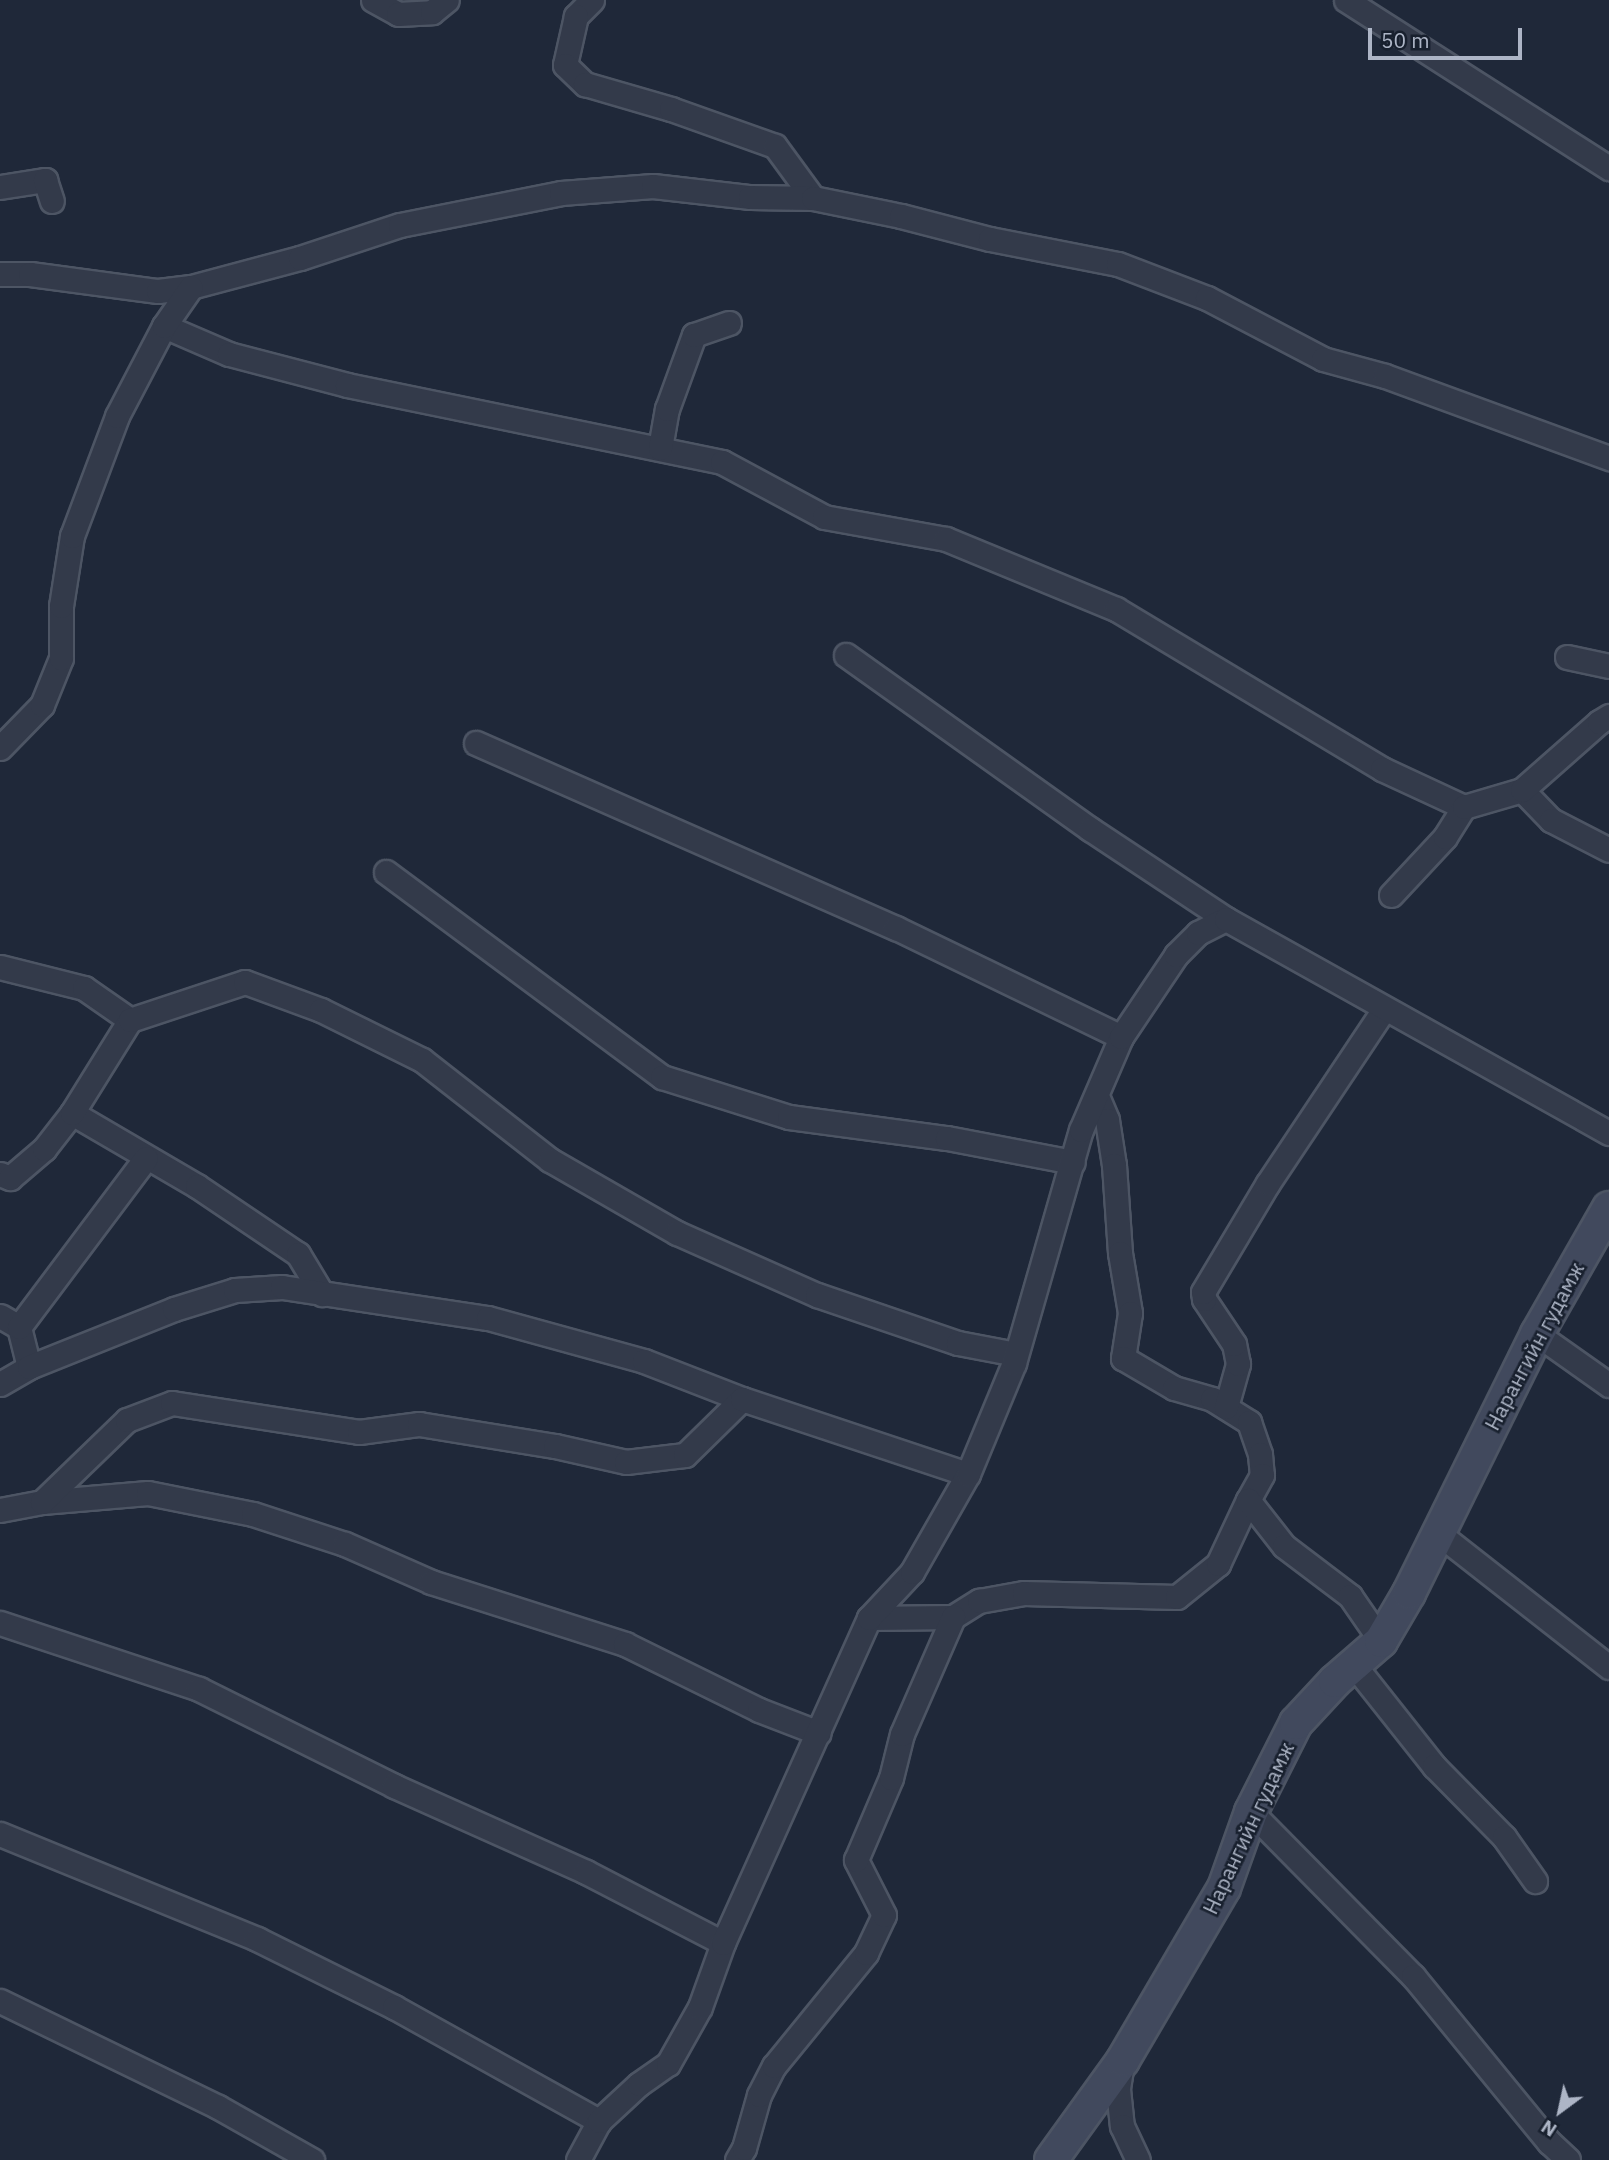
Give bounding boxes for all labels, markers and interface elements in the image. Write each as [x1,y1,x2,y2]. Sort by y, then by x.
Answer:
scale bar [1371,14,1525,58]
text: 50 m [1381,26,1430,54]
street label: Нарангийн гудамж [1479,1258,1589,1434]
street label: Нарангийн гудамж [1197,1738,1299,1918]
north arrow [1525,2076,1595,2146]
text: N [1536,2115,1561,2142]

